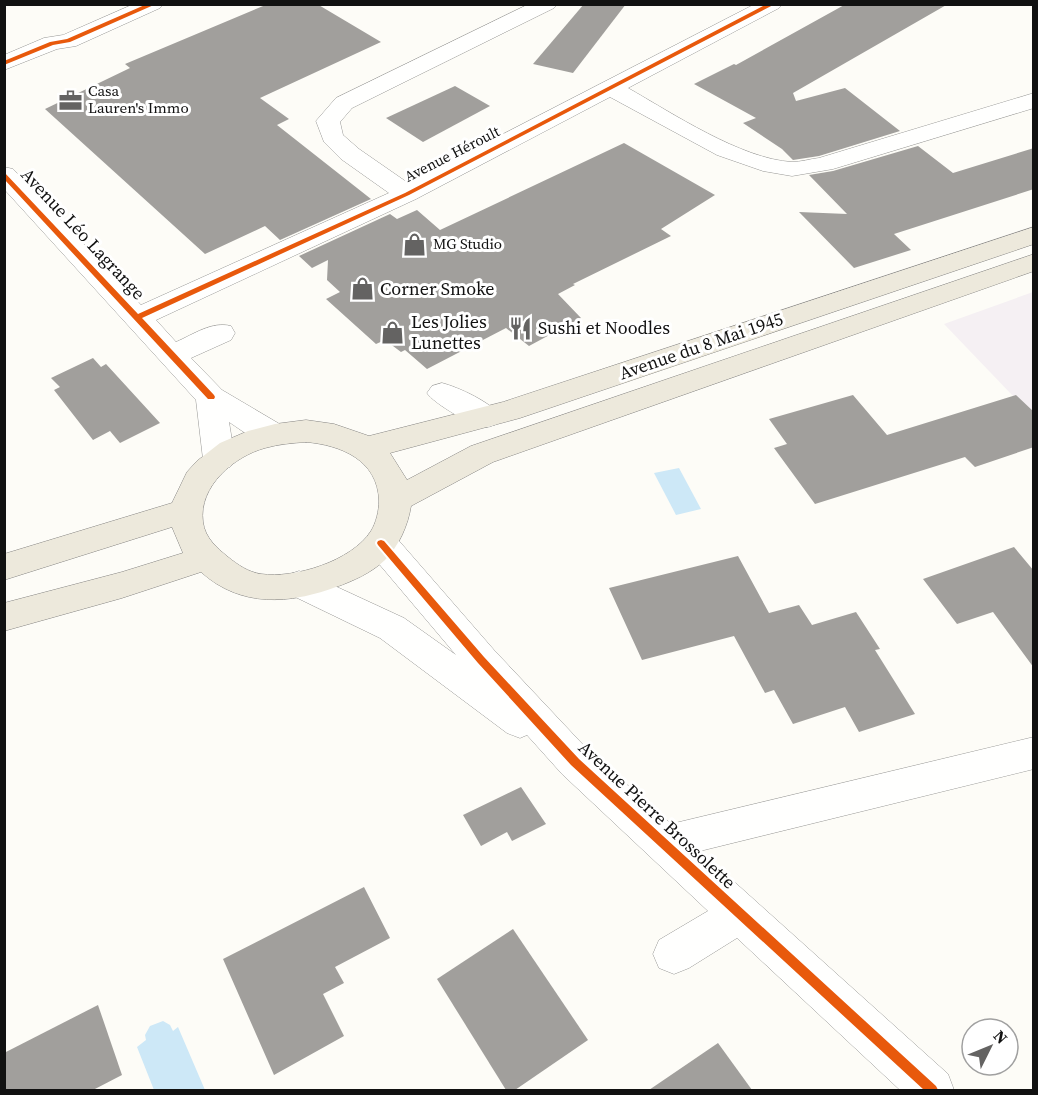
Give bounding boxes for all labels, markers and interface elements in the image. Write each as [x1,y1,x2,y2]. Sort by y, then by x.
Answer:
place label: Casa Lauren's Immo [88,80,189,118]
office icon: Casa Lauren's Immo [57,87,83,113]
street label: Avenue Héroult [401,120,503,187]
street label: Avenue Léo Lagrange [16,162,151,305]
shop icon: MG Studio [402,231,428,257]
place label: MG Studio [433,233,502,254]
shop icon: Corner Smoke [349,276,375,302]
place label: Corner Smoke [380,276,495,301]
street label: Avenue du 8 Mai 1945 [616,306,786,385]
place label: Les Jolies Lunettes [411,309,487,355]
restaurant icon: Sushi et Noodles [507,315,533,341]
place label: Sushi et Noodles [538,315,670,340]
shop icon: Les Jolies Lunettes [380,319,406,345]
street label: Avenue Pierre Brossolette [573,735,741,894]
north arrow [960,1017,1020,1077]
text: N [989,1025,1013,1049]

